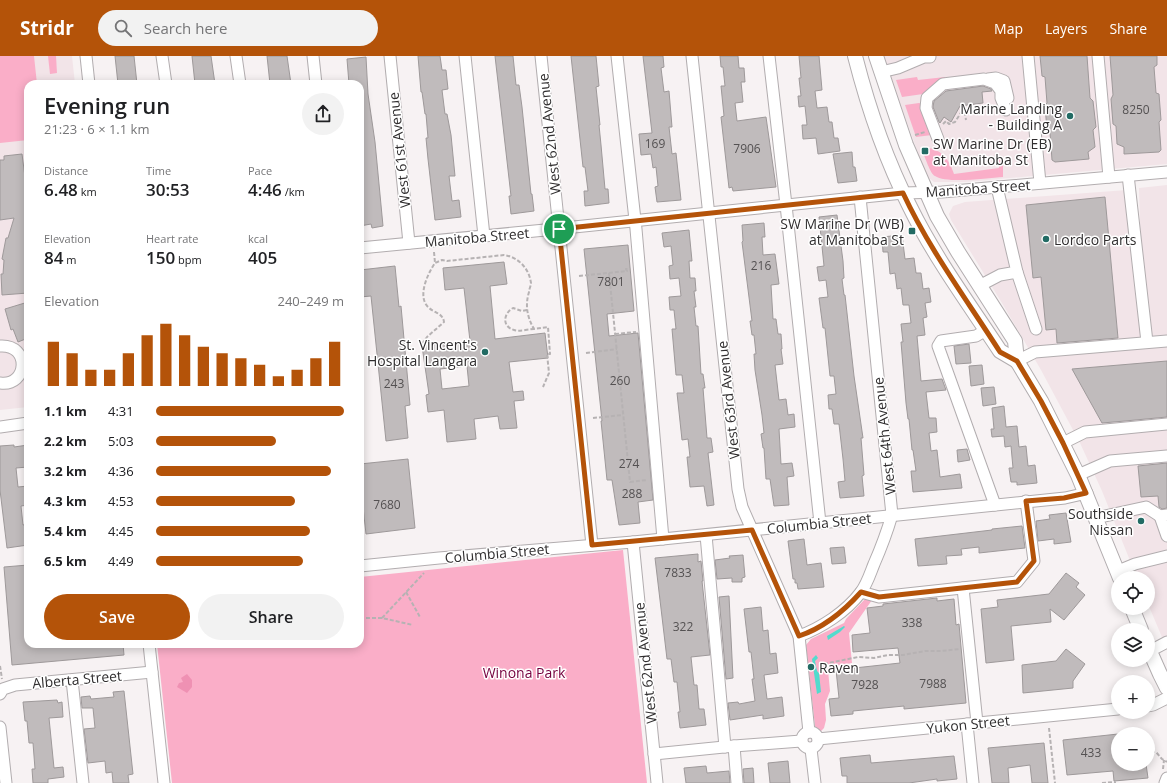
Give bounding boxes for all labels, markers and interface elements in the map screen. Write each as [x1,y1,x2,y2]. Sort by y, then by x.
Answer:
search box [98,10,378,46]
text: Stridr [20,15,74,41]
icon: search [112,17,134,39]
text: Search here [144,18,227,38]
text: Map [994,19,1023,38]
text: Layers [1045,19,1087,38]
text: Share [1109,19,1147,38]
street label: West 62nd Avenue [533,72,565,195]
text: Evening run [44,90,170,120]
street label: West 61st Avenue [383,91,415,209]
button: share [302,93,344,135]
place label: Marine Landing - Building A [960,99,1062,134]
house number: 8250 [1122,101,1150,118]
marker: Marine Landing - Building A [1065,111,1075,121]
text: 21:23 · 6 × 1.1 km [44,120,149,138]
place label: SW Marine Dr (EB) at Manitoba St [933,134,1052,169]
house number: 169 [645,135,665,152]
house number: 7906 [733,140,761,157]
marker: SW Marine Dr (EB) at Manitoba St [920,146,930,156]
text: Distance [44,163,88,178]
text: Time [146,163,171,178]
text: Pace [248,163,272,178]
street label: Manitoba Street [925,175,1031,201]
text: 6.48 [44,178,78,201]
text: 30:53 [146,178,190,201]
text: 4:46 [248,178,282,201]
text: km [78,184,97,199]
text: /km [282,184,305,199]
pin [542,212,576,246]
place label: SW Marine Dr (WB) at Manitoba St [780,214,904,249]
icon: arrive [548,218,570,240]
street label: Manitoba Street [424,223,530,251]
marker: SW Marine Dr (WB) at Manitoba St [907,226,917,236]
place label: Lordco Parts [1054,230,1137,249]
text: Elevation [44,231,91,246]
text: Heart rate [146,231,198,246]
text: kcal [248,231,268,246]
marker: Lordco Parts [1041,234,1051,244]
text: 84 [44,246,63,269]
text: 150 [146,246,175,269]
text: 405 [248,246,277,269]
text: m [63,252,77,267]
text: bpm [175,252,202,267]
house number: 216 [751,257,771,274]
house number: 7801 [597,273,625,290]
text: Elevation [44,292,99,310]
text: 240–249 m [277,292,344,310]
place label: St. Vincent's Hospital Langara [367,335,477,370]
street label: West 63rd Avenue [712,340,744,460]
marker: St. Vincent's Hospital Langara [480,347,490,357]
house number: 260 [610,372,630,389]
house number: 243 [384,375,404,392]
street label: West 64th Avenue [868,376,900,496]
text: 1.1 km [44,402,87,420]
text: 4:31 [108,402,134,420]
text: 2.2 km [44,432,87,450]
text: 5:03 [108,432,134,450]
house number: 274 [619,455,639,472]
text: 3.2 km [44,462,87,480]
text: 4:36 [108,462,134,480]
house number: 288 [622,485,642,502]
text: 4.3 km [44,492,87,510]
text: 4:53 [108,492,134,510]
house number: 7680 [373,496,401,513]
place label: Southside Nissan [1068,504,1133,539]
street label: Columbia Street [766,508,872,538]
marker: Southside Nissan [1136,516,1146,526]
text: 5.4 km [44,522,87,540]
text: 4:45 [108,522,134,540]
street label: Columbia Street [444,539,550,567]
text: 6.5 km [44,552,87,570]
text: 4:49 [108,552,134,570]
house number: 7833 [664,564,692,581]
map controls [1111,571,1155,771]
button: locate [1111,571,1155,615]
button: Save [44,594,190,640]
button: Share [198,594,344,640]
street label: West 62nd Avenue [629,601,661,724]
house number: 338 [902,614,922,631]
house number: 322 [673,618,693,635]
button: layers [1111,623,1155,667]
place label: Raven [819,658,859,677]
marker: Raven [806,662,816,672]
park label: Winona Park [483,663,566,682]
street label: Alberta Street [31,666,123,692]
house number: 7988 [919,675,947,692]
button: + [1111,675,1155,719]
house number: 7928 [851,676,879,693]
street label: Yukon Street [925,710,1011,738]
button: − [1111,727,1155,771]
house number: 433 [1081,744,1101,761]

